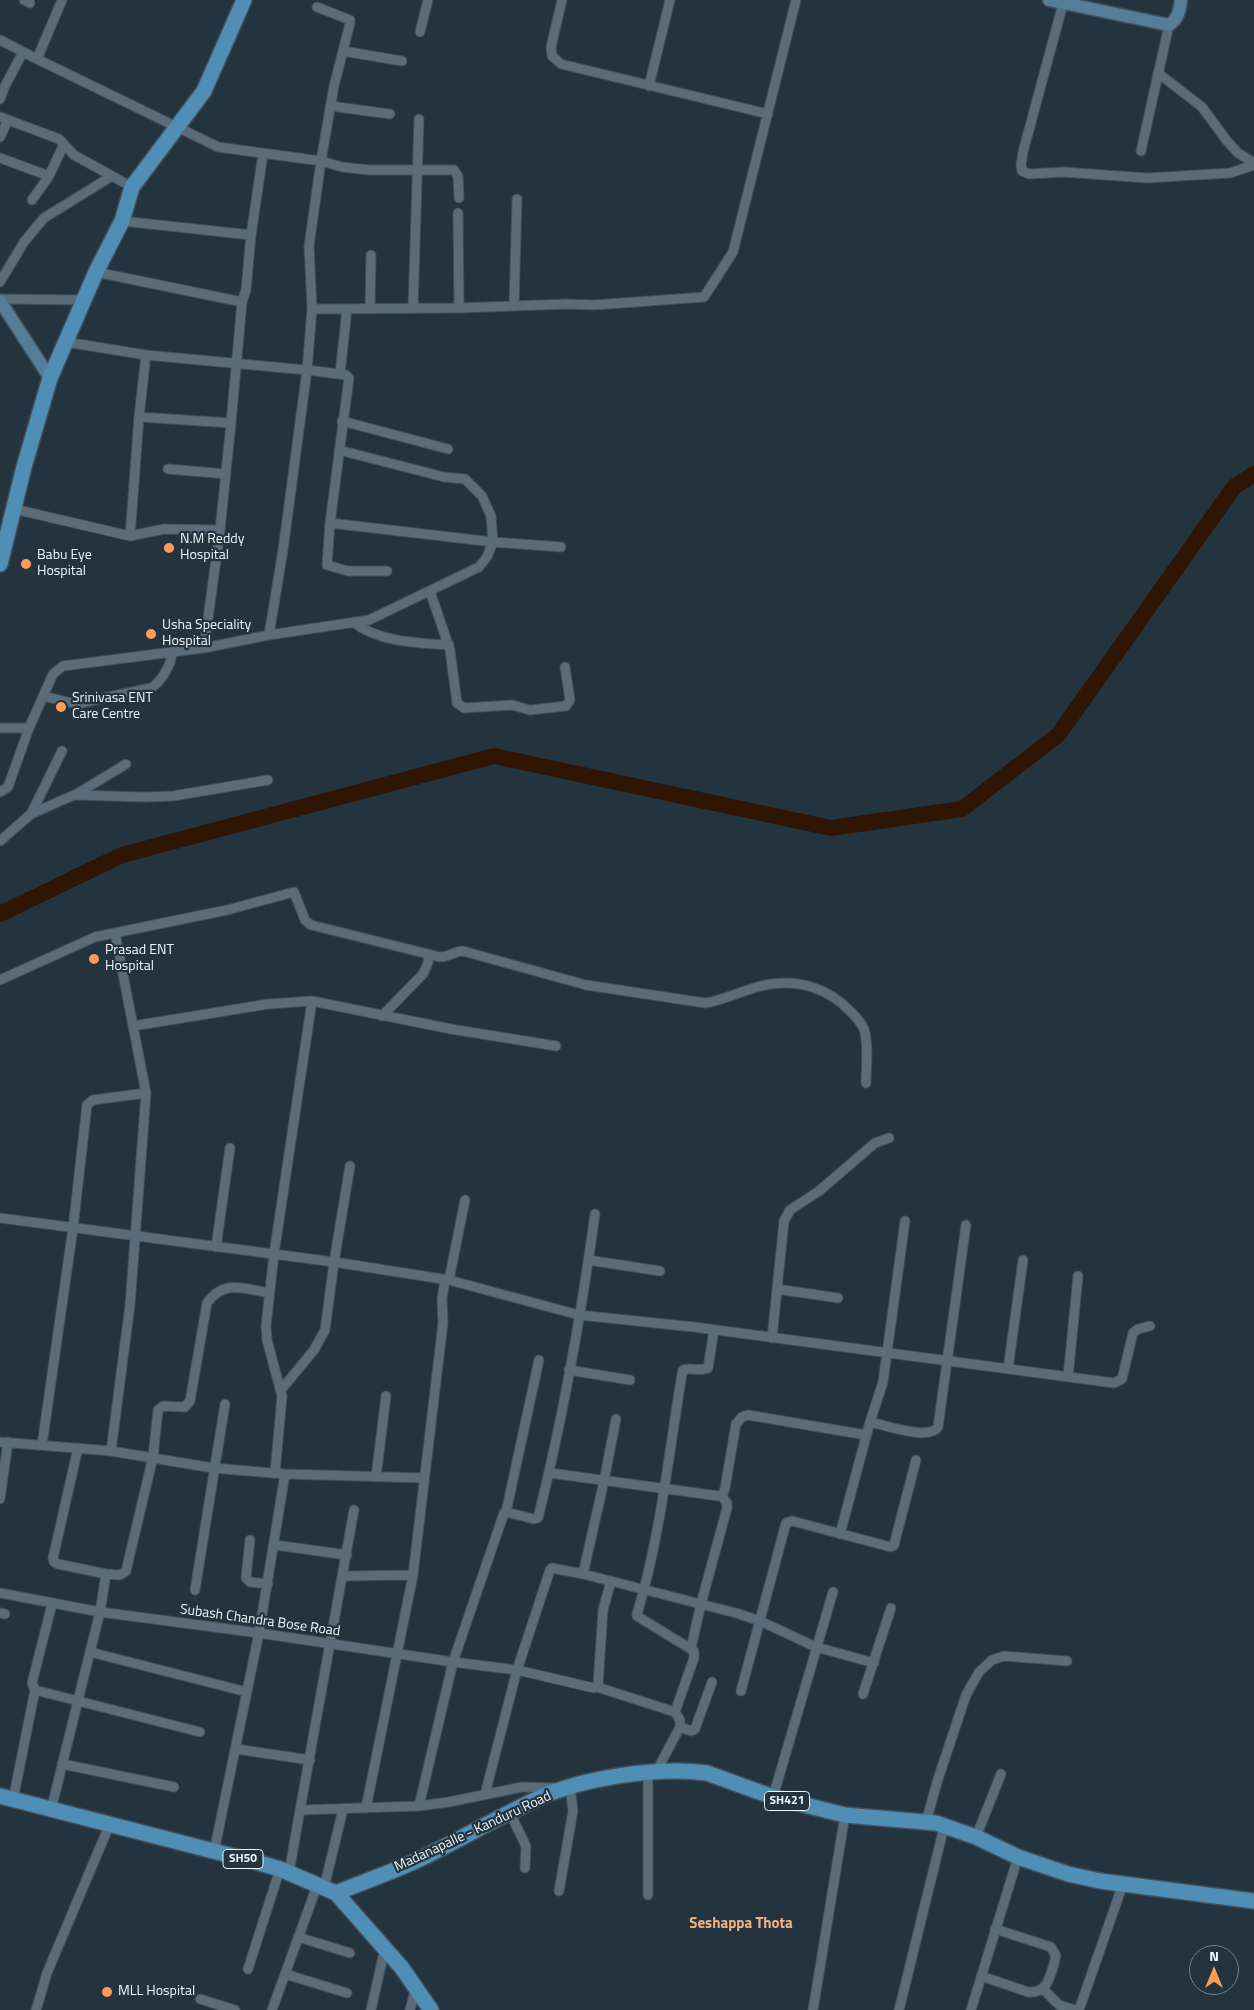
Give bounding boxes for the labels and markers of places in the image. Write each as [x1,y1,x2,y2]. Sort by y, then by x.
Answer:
place label: N.M Reddy Hospital [180,532,244,564]
marker: N.M Reddy Hospital [162,541,176,555]
place label: Babu Eye Hospital [37,548,92,580]
marker: Babu Eye Hospital [19,557,33,571]
place label: Usha Speciality Hospital [162,618,251,650]
marker: Usha Speciality Hospital [144,627,158,641]
place label: Srinivasa ENT Care Centre [72,691,153,724]
marker: Srinivasa ENT Care Centre [54,700,68,714]
place label: Prasad ENT Hospital [105,943,174,976]
marker: Prasad ENT Hospital [87,952,101,966]
place label: MLL Hospital [118,1984,195,2000]
marker: MLL Hospital [100,1985,114,1999]

